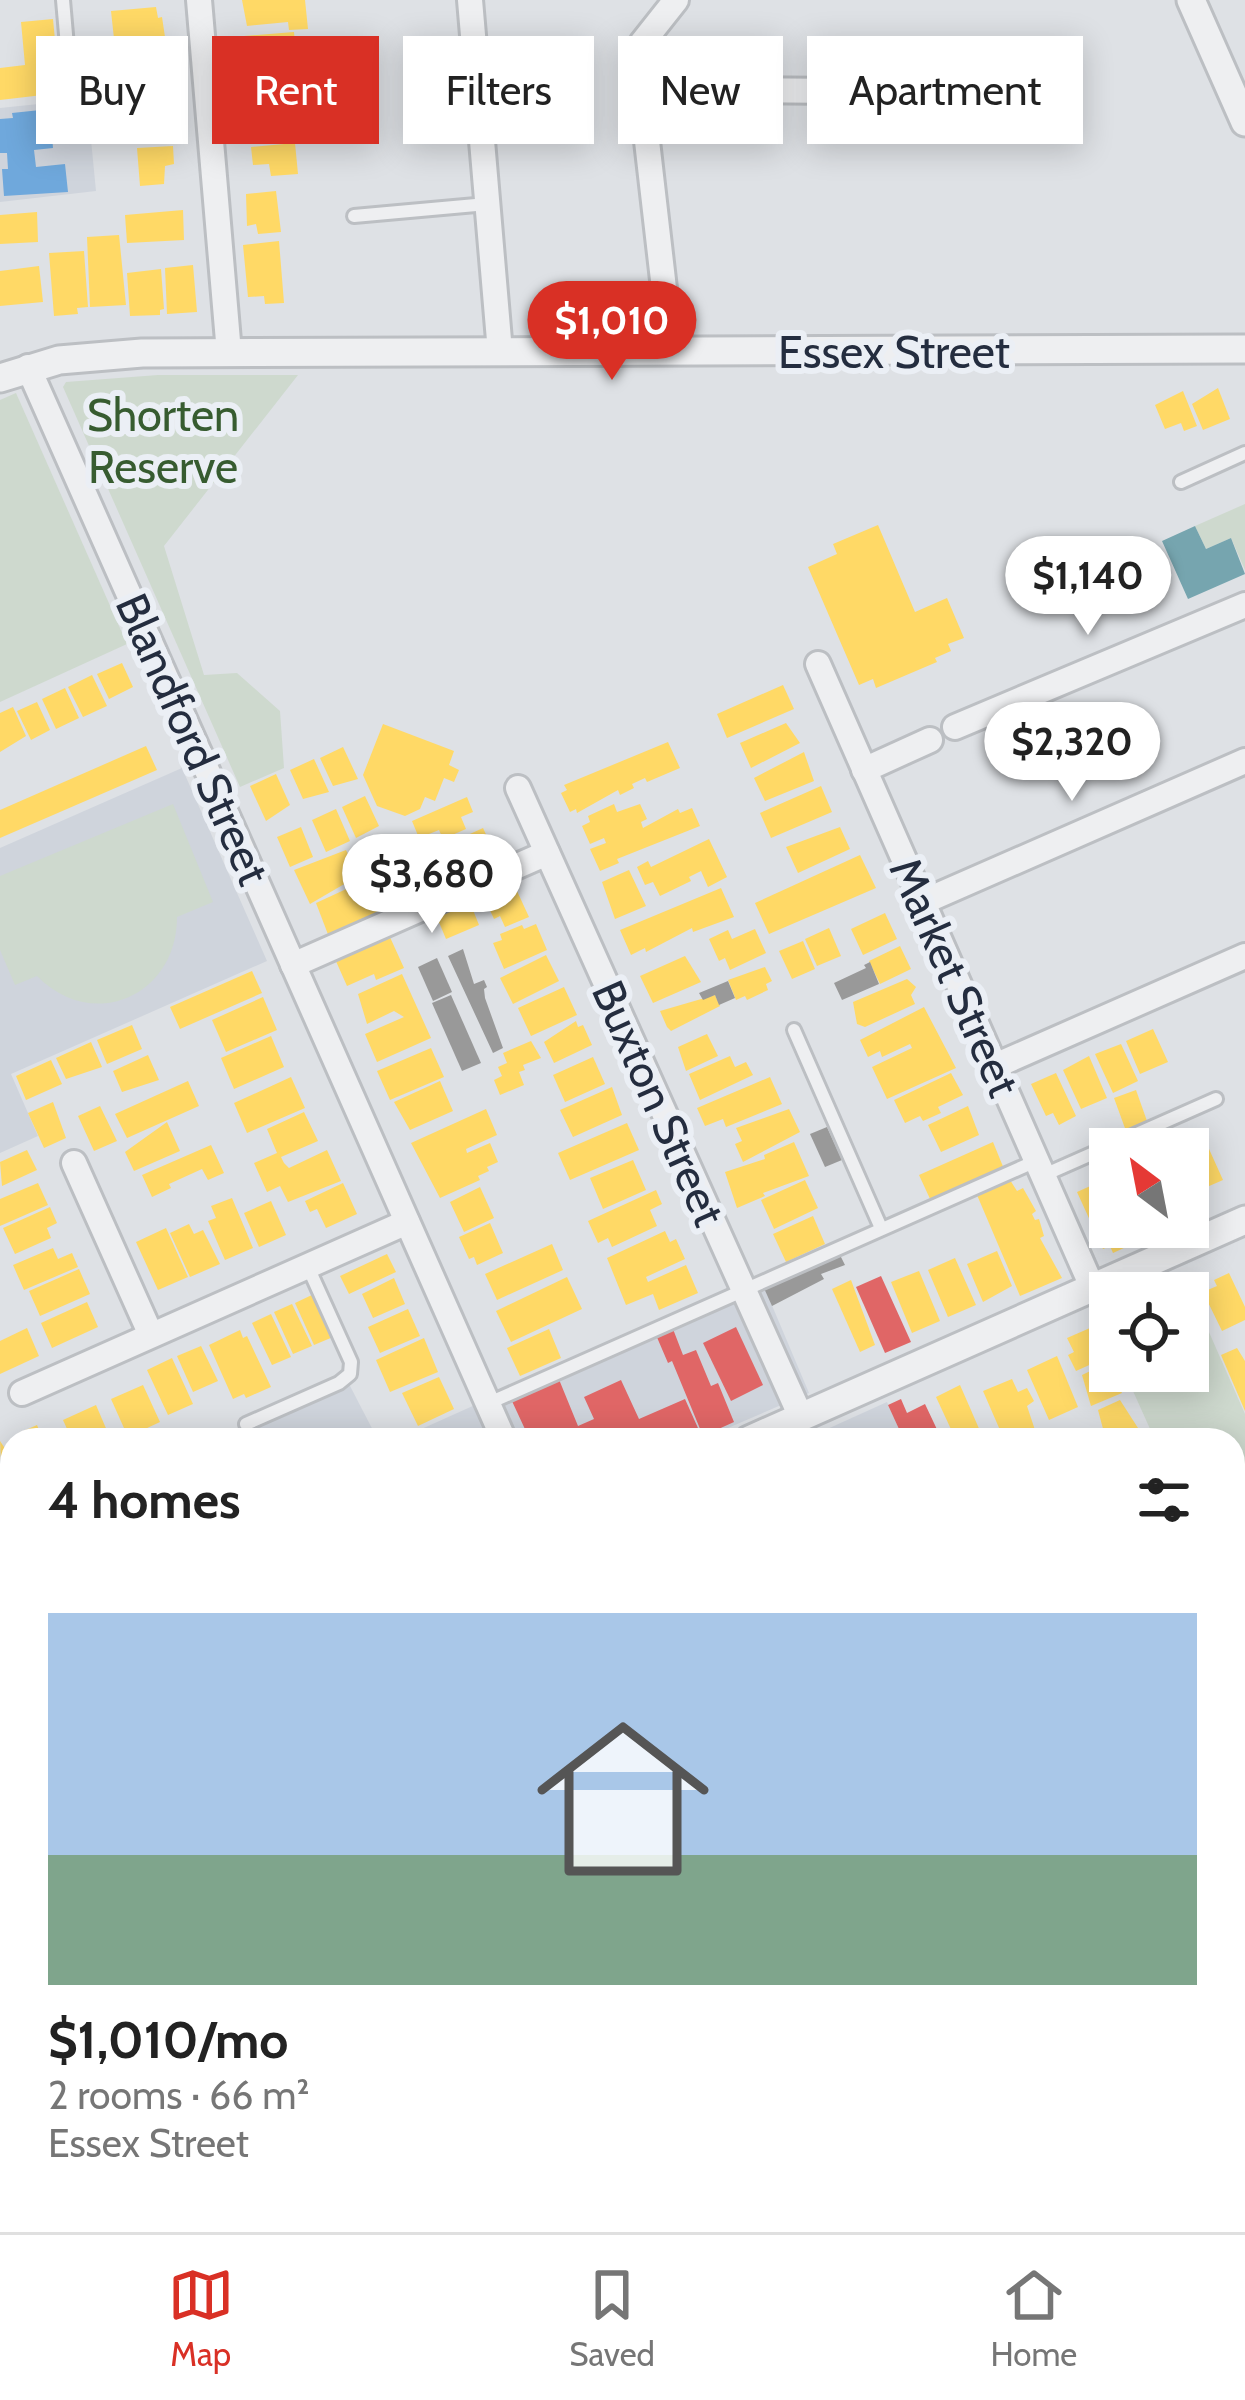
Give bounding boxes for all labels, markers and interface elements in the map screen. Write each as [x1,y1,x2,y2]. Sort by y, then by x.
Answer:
chip: Buy [36,36,188,144]
chip: Rent [212,36,379,144]
chip: Filters [403,36,594,144]
chip: New [618,36,783,144]
chip: Apartment [807,36,1083,144]
pin: $1,010 [514,281,710,383]
text: $1,010 [554,296,670,344]
street label: Essex Street [778,325,1010,379]
park label: Shorten Reserve [87,388,239,494]
pin: $1,140 [990,536,1186,638]
text: $1,140 [1032,551,1144,599]
street label: Blandford Street [105,585,281,893]
pin: $2,320 [974,702,1170,804]
text: $2,320 [1011,717,1133,765]
pin: $3,680 [334,834,530,936]
text: $3,680 [369,849,495,897]
street label: Market Street [878,849,1032,1105]
street label: Buxton Street [581,972,737,1234]
north arrow [1089,1128,1209,1248]
map controls [1089,1128,1209,1392]
button: locate [1089,1272,1209,1392]
icon: filters [1131,1467,1197,1533]
text: 4 homes [48,1469,240,1531]
icon: home [515,1691,731,1907]
text: $1,010/mo [48,2009,288,2071]
text: 2 rooms · 66 m² [48,2071,309,2119]
text: Essex Street [48,2119,249,2167]
tab: Map [168,2262,234,2374]
tab: Saved [569,2262,655,2374]
tab: Home [990,2262,1077,2374]

